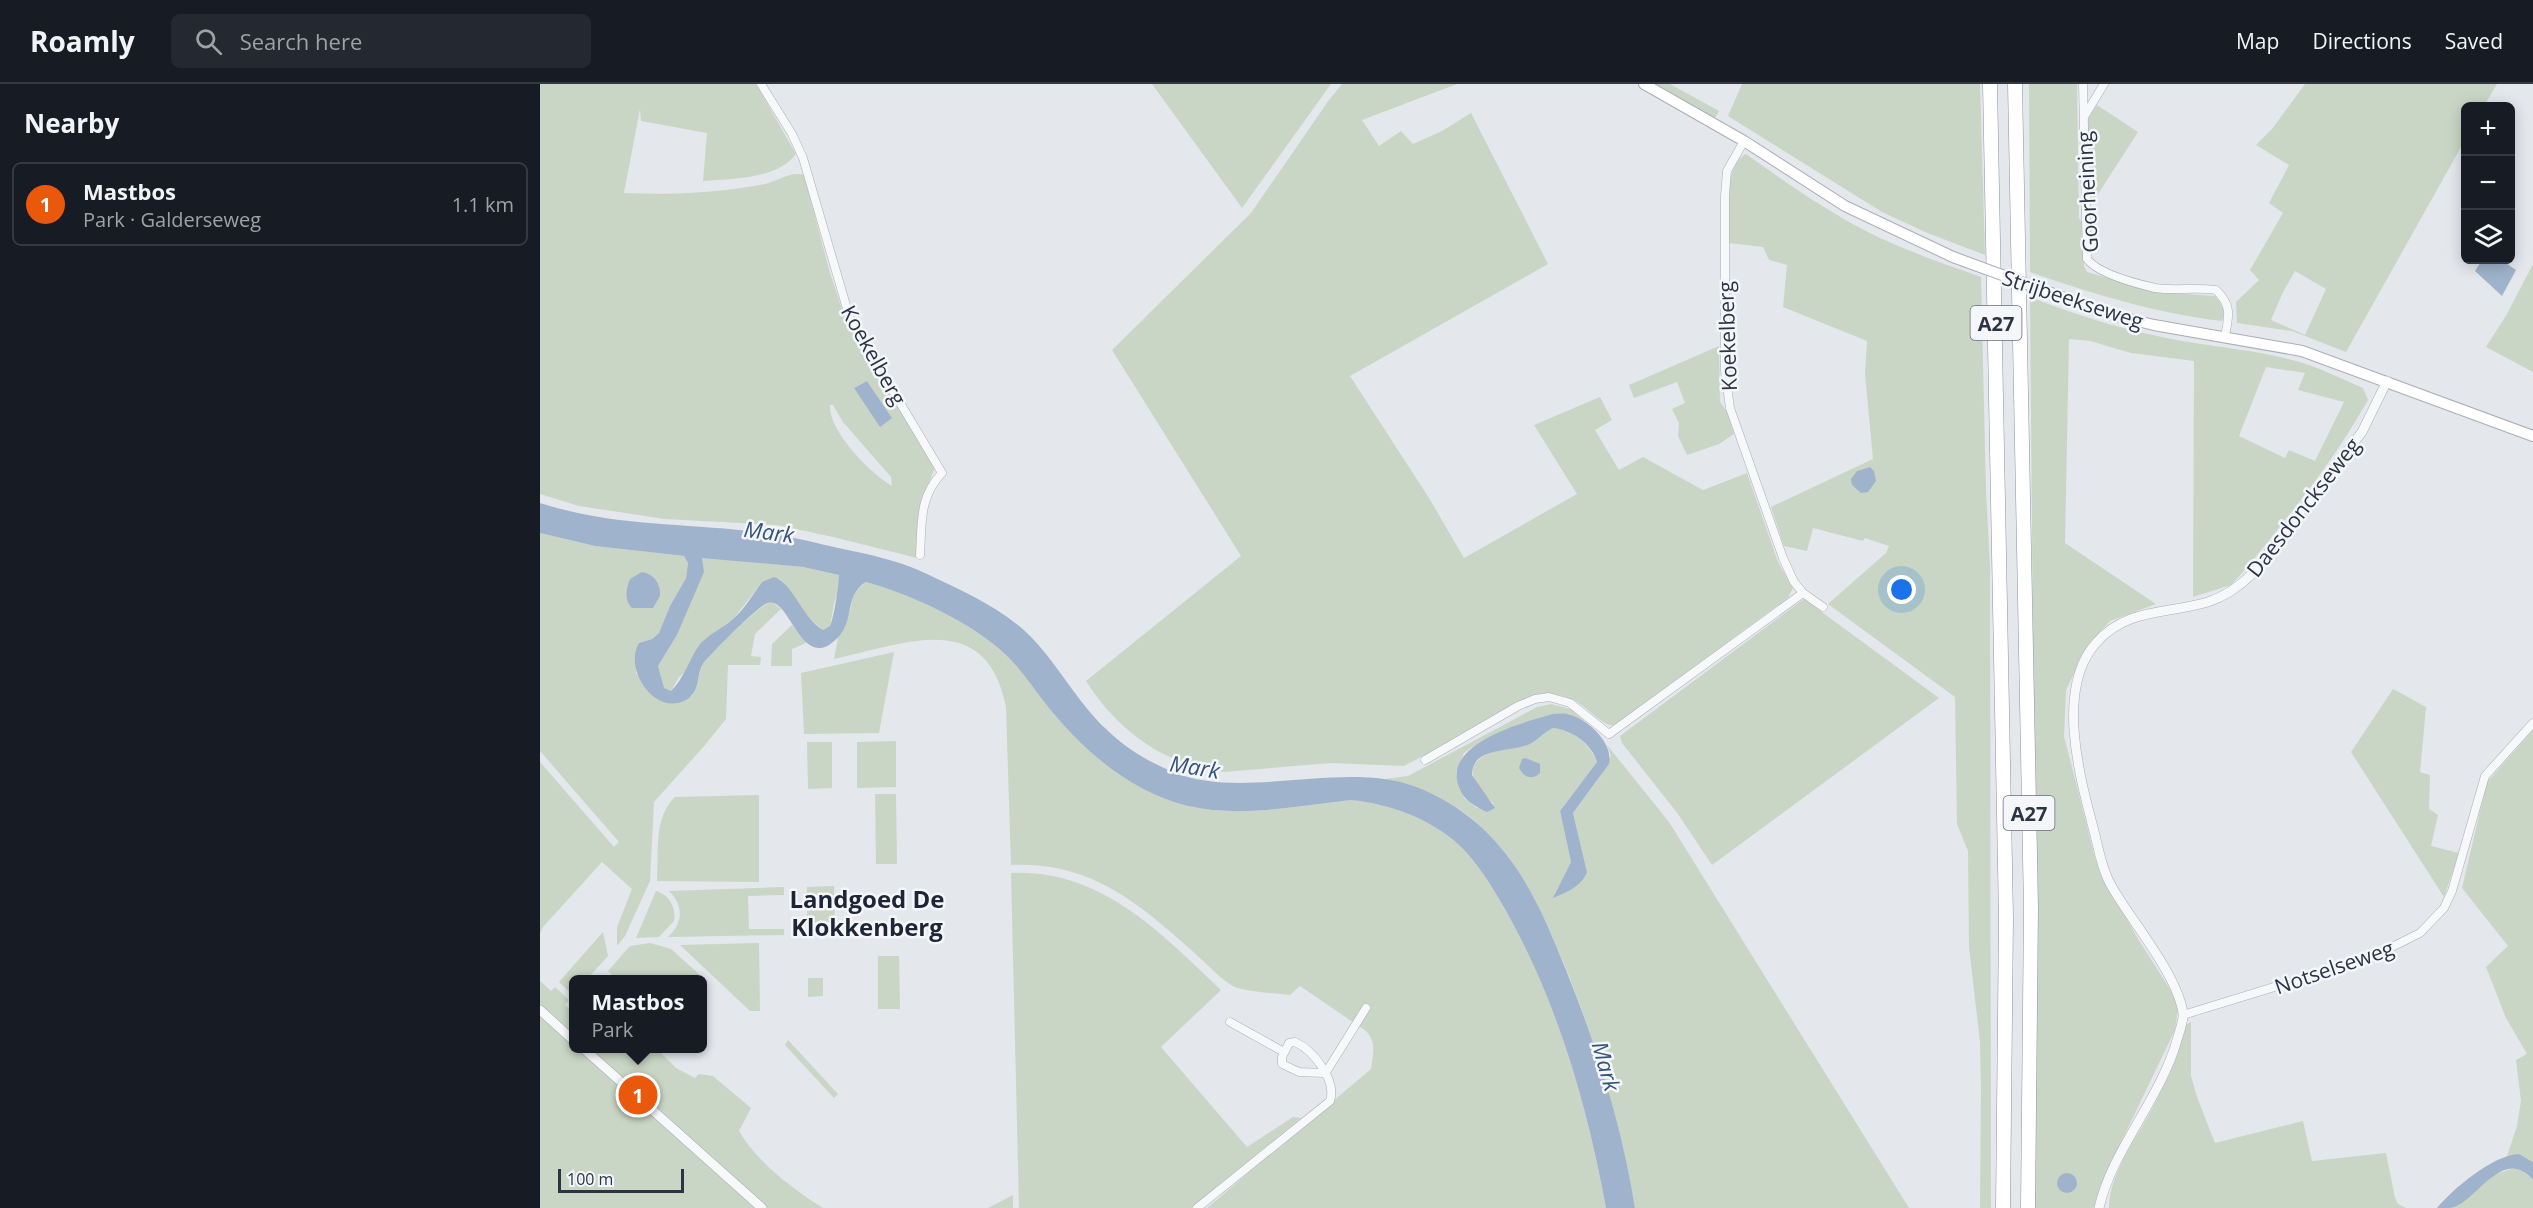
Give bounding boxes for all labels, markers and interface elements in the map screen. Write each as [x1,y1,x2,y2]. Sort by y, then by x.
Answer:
search box [171,14,591,68]
text: Roamly [30,22,135,60]
icon: search [192,25,225,58]
text: Search here [240,26,362,56]
text: Map [2236,27,2279,55]
text: Directions [2312,27,2412,55]
text: Saved [2445,27,2503,55]
map controls [2461,102,2515,264]
button: + [2461,102,2515,156]
text: Nearby [24,105,119,141]
street label: Goorheining [2070,131,2104,253]
button: − [2461,156,2515,210]
text: Mastbos [83,176,176,206]
text: 1 [40,191,51,218]
text: 1.1 km [452,191,514,218]
text: Park · Galderseweg [83,206,261,233]
button: layers [2461,210,2515,264]
street label: Strijbeekseweg [1999,263,2147,335]
street label: Koekelberg [1711,281,1743,391]
street label: Koekelberg [835,300,913,410]
road number: A27 [1970,306,2022,340]
street label: Daesdonckseweg [2240,432,2366,582]
water label: Mark [742,513,797,549]
your location [1887,575,1916,604]
water label: Mark [1168,747,1223,785]
road number: A27 [2004,796,2054,830]
district label: Landgoed De Klokkenberg [790,882,944,943]
street label: Notselseweg [2271,934,2397,1000]
popup [569,975,707,1053]
text: Mastbos [592,986,685,1016]
text: Park [592,1016,633,1043]
water label: Mark [1586,1038,1629,1096]
pin: 1 [618,1072,658,1118]
scale bar [558,1166,684,1194]
text: 100 m [567,1168,613,1190]

